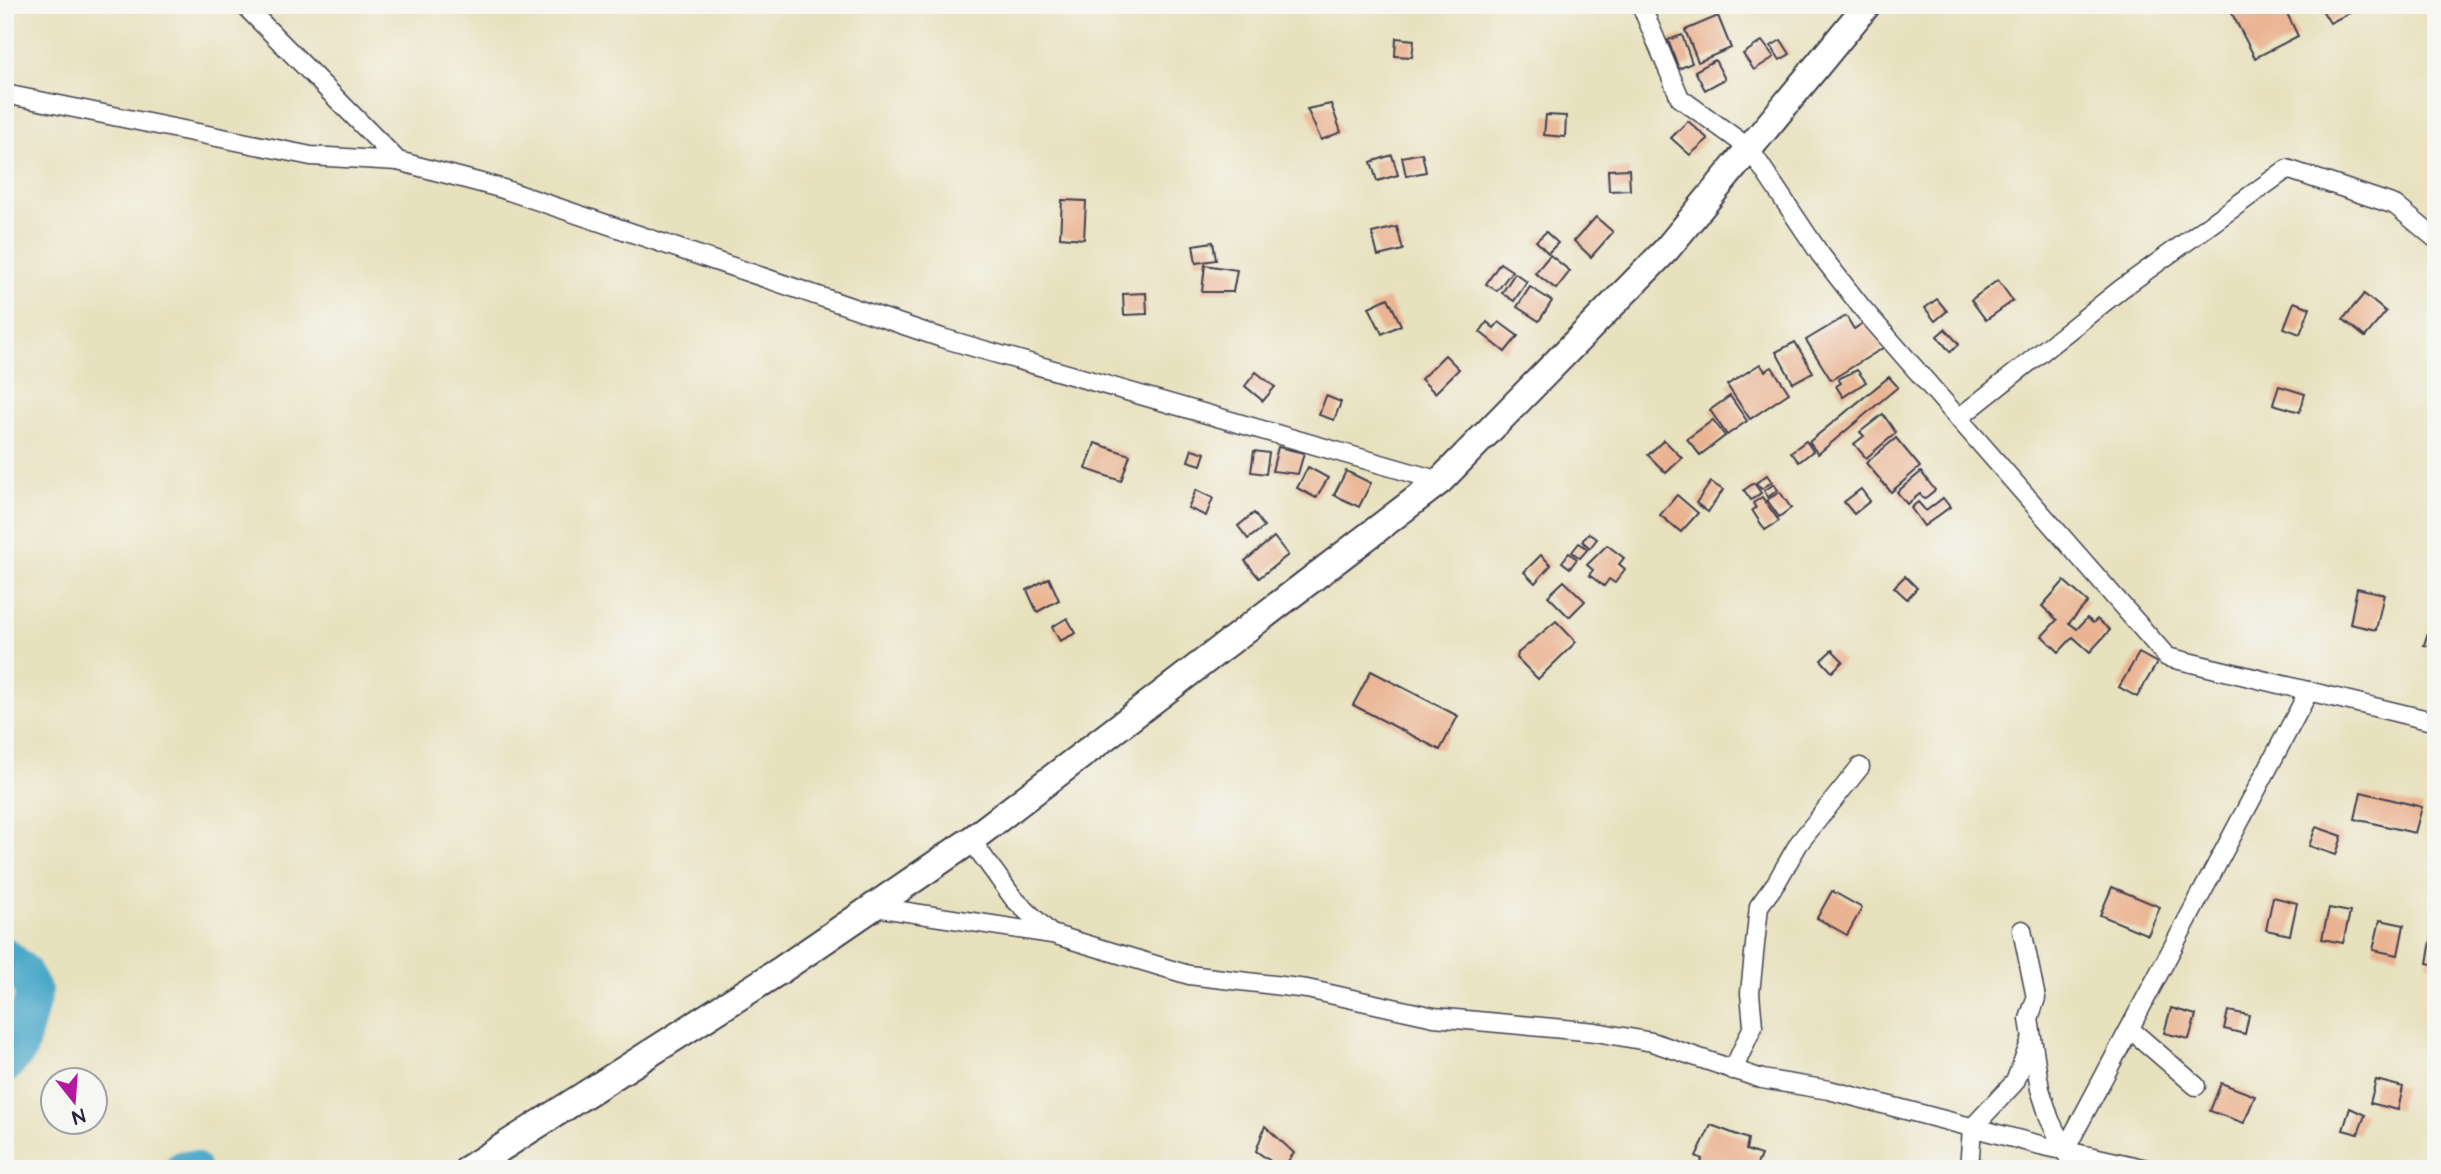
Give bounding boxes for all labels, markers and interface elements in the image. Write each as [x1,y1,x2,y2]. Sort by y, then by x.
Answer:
north arrow [38,1066,108,1136]
text: N [69,1101,88,1130]

